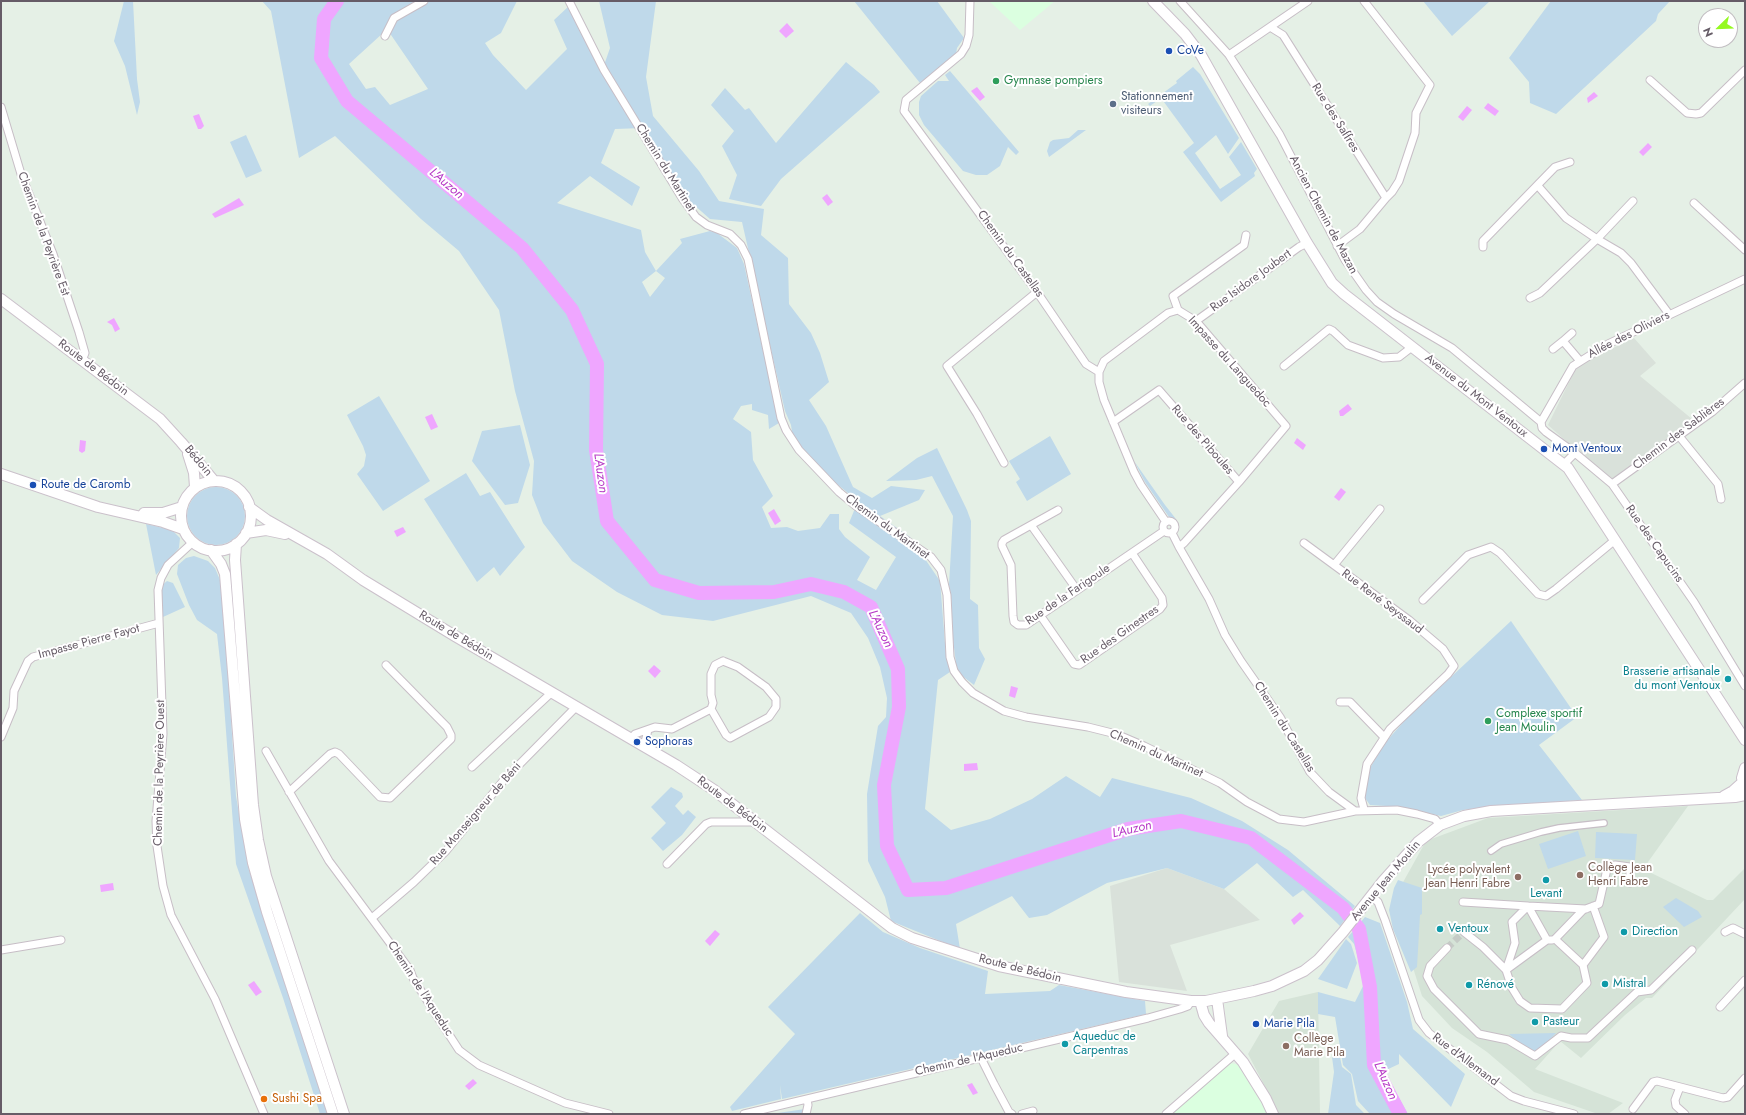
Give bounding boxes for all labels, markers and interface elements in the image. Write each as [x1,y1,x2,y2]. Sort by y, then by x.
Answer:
north arrow [1698,8,1738,48]
text: N [1699,25,1717,39]
place label: CoVe [1177,44,1204,58]
marker: CoVe [1164,46,1174,56]
place label: Gymnase pompiers [1004,74,1103,88]
marker: Gymnase pompiers [991,76,1001,86]
street label: Rue des Saffres [1308,81,1362,155]
place label: Stationnement visiteurs [1121,90,1192,118]
marker: Stationnement visiteurs [1108,99,1118,109]
street label: Chemin du Martinet [632,121,698,215]
street label: Ancien Chemin de Mazan [1286,153,1360,277]
water label: L'Auzon [426,165,466,203]
street label: Chemin de la Peyrière Est [14,170,72,298]
street label: Chemin du Castellas [974,208,1046,300]
street label: Rue Isidore Joubert [1208,247,1294,315]
street label: Allée des Oliviers [1586,308,1672,362]
street label: Impasse du Languedoc [1184,314,1274,410]
street label: Route de Bédoin [55,337,131,399]
street label: Avenue du Mont Ventoux [1422,351,1530,441]
street label: Chemin des Sablières [1630,395,1728,473]
street label: Rue des Piboules [1168,402,1236,478]
place label: Mont Ventoux [1552,442,1621,456]
street label: Bédoin [181,443,215,479]
marker: Mont Ventoux [1539,444,1549,454]
water label: L'Auzon [589,452,611,494]
place label: Route de Caromb [41,478,131,492]
marker: Route de Caromb [28,480,38,490]
street label: Chemin du Martinet [842,492,932,562]
street label: Rue des Capucins [1622,502,1686,586]
street label: Rue de la Farigoule [1023,561,1113,629]
street label: Rue René Seyssaud [1338,567,1426,637]
street label: Rue des Ginestres [1078,603,1162,667]
street label: Route de Bédoin [416,608,496,664]
water label: L'Auzon [864,608,896,650]
street label: Impasse Pierre Fayot [37,622,141,662]
place label: Brasserie artisanale du mont Ventoux [1623,665,1720,693]
marker: Brasserie artisanale du mont Ventoux [1723,674,1733,684]
street label: Chemin du Castellas [1250,679,1318,775]
street label: Chemin de la Peyrière Ouest [152,700,168,846]
place label: Complexe sportif Jean Moulin [1496,707,1582,735]
marker: Complexe sportif Jean Moulin [1483,716,1493,726]
street label: Chemin du Martinet [1107,727,1205,781]
place label: Sophoras [645,735,693,749]
marker: Sophoras [632,737,642,747]
street label: Rue Monseigneur de Béni [427,760,525,868]
street label: Route de Bédoin [694,774,770,836]
water label: L'Auzon [1111,818,1153,842]
street label: Avenue Jean Moulin [1348,838,1424,924]
place label: Collège Jean Henri Fabre [1588,861,1652,889]
place label: Lycée polyvalent Jean Henri Fabre [1425,863,1510,891]
marker: Collège Jean Henri Fabre [1575,870,1585,880]
marker: Lycée polyvalent Jean Henri Fabre [1513,872,1523,882]
marker: Levant [1541,875,1551,885]
place label: Levant [1530,887,1562,901]
place label: Ventoux [1448,922,1488,936]
marker: Ventoux [1435,924,1445,934]
place label: Direction [1632,925,1678,939]
marker: Direction [1619,927,1629,937]
street label: Chemin de l'Aqueduc [384,939,456,1039]
street label: Route de Bédoin [977,952,1063,986]
place label: Mistral [1613,977,1646,991]
place label: Rénové [1477,978,1514,992]
marker: Mistral [1600,979,1610,989]
marker: Rénové [1464,980,1474,990]
place label: Pasteur [1543,1015,1579,1029]
place label: Marie Pila [1264,1017,1315,1031]
marker: Pasteur [1530,1017,1540,1027]
marker: Marie Pila [1251,1019,1261,1029]
place label: Aqueduc de Carpentras [1073,1030,1136,1058]
street label: Rue d'Allemand [1429,1030,1501,1090]
place label: Collège Marie Pila [1294,1032,1345,1060]
marker: Aqueduc de Carpentras [1060,1039,1070,1049]
street label: Chemin de l'Aqueduc [914,1041,1024,1079]
marker: Collège Marie Pila [1281,1041,1291,1051]
water label: L'Auzon [1370,1060,1400,1102]
place label: Sushi Spa [272,1092,322,1106]
marker: Sushi Spa [259,1094,269,1104]

